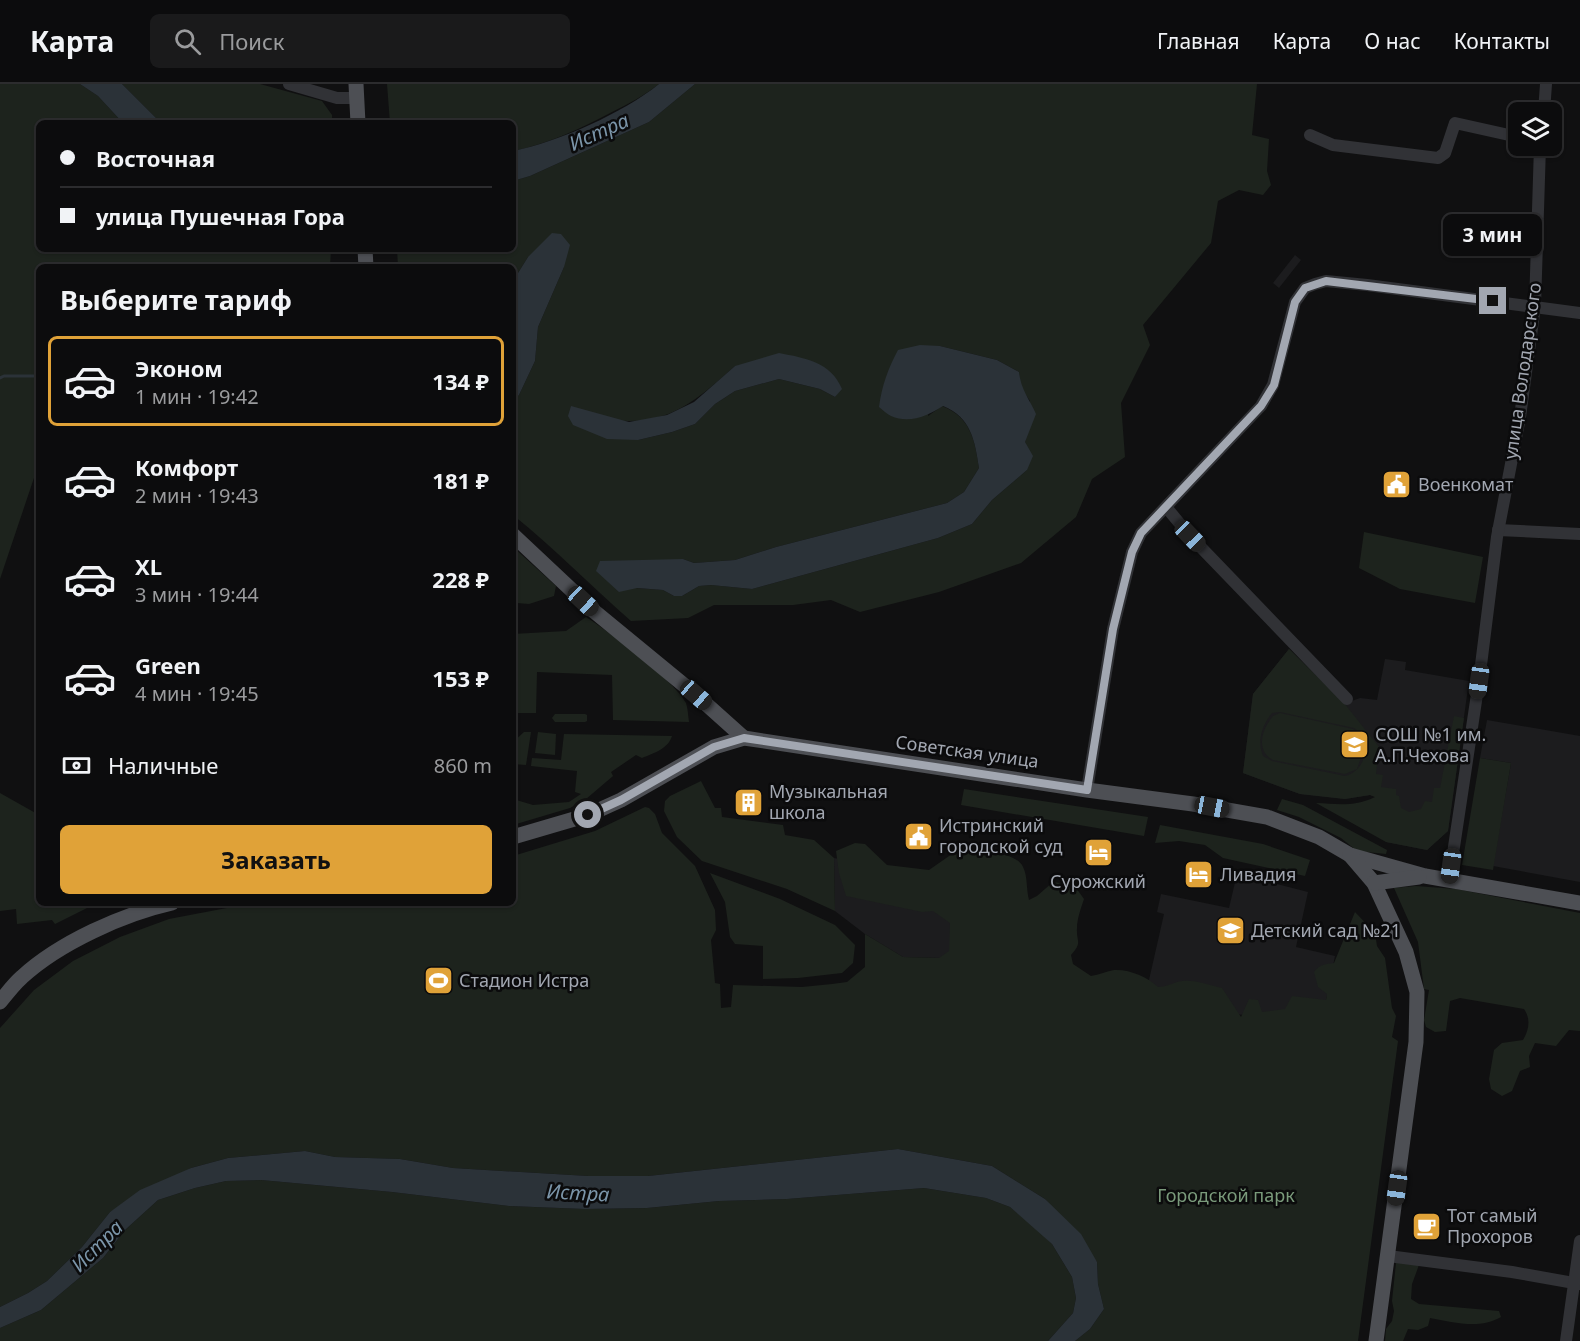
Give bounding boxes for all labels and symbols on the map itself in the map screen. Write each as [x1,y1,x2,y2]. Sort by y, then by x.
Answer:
water label: Истра [565,106,633,157]
callout: 3 мин [1444,214,1543,256]
street label: улица Володарского [1498,281,1546,461]
route end [1479,287,1506,314]
public building icon: Военкомат [1381,469,1413,501]
place label: Военкомат [1418,472,1514,496]
car [1171,517,1209,555]
car [564,582,602,620]
car [1468,662,1490,700]
car [677,676,715,714]
place label: СОШ №1 им. А.П.Чехова [1375,722,1486,767]
street label: Советская улица [894,729,1040,773]
school or university icon: СОШ №1 им. А.П.Чехова [1338,729,1370,761]
place label: Музыкальная школа [769,779,888,824]
building icon: Музыкальная школа [732,786,764,818]
car [1193,795,1231,819]
route start [574,801,601,828]
place label: Истринский городской суд [939,813,1063,858]
public building icon: Истринский городской суд [902,820,934,852]
hotel icon: Сурожский [1082,837,1114,869]
car [1440,847,1462,885]
hotel icon: Ливадия [1183,859,1215,891]
place label: Ливадия [1220,862,1296,886]
place label: Сурожский [1050,869,1146,893]
school or university icon: Детский сад №21 [1214,915,1246,947]
place label: Детский сад №21 [1251,918,1401,942]
sports icon: Стадион Истра [422,965,454,997]
place label: Стадион Истра [459,968,589,992]
car [1386,1169,1408,1207]
water label: Истра [546,1177,610,1208]
park label: Городской парк [1157,1183,1295,1207]
place label: Тот самый Прохоров [1447,1203,1537,1248]
cafe icon: Тот самый Прохоров [1410,1210,1442,1242]
water label: Истра [65,1214,128,1277]

